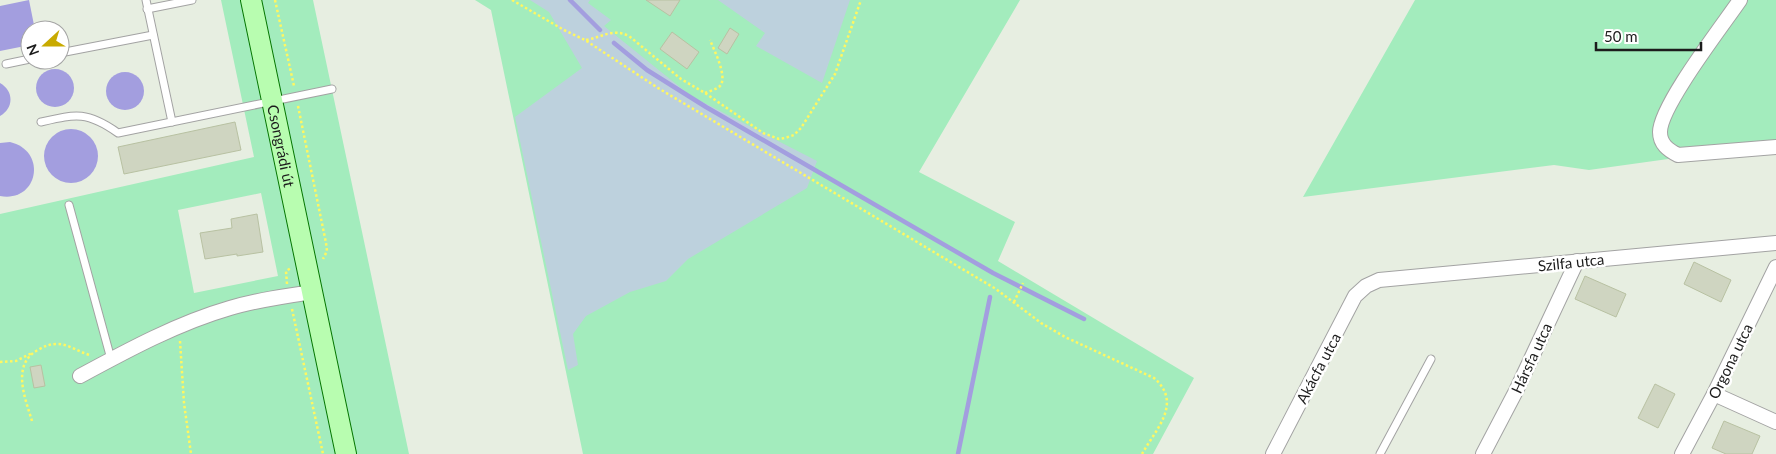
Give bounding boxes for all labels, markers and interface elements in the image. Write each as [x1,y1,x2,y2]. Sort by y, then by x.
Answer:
north arrow [20,20,70,70]
scale bar [1596,20,1701,52]
text: 50 m [1604,27,1638,45]
text: N [23,42,42,58]
street label: Csongrádi út [264,103,299,189]
street label: Szilfa utca [1537,250,1605,274]
street label: Hársfa utca [1507,320,1555,396]
street label: Orgona utca [1704,321,1756,401]
street label: Akácfa utca [1292,330,1344,406]

